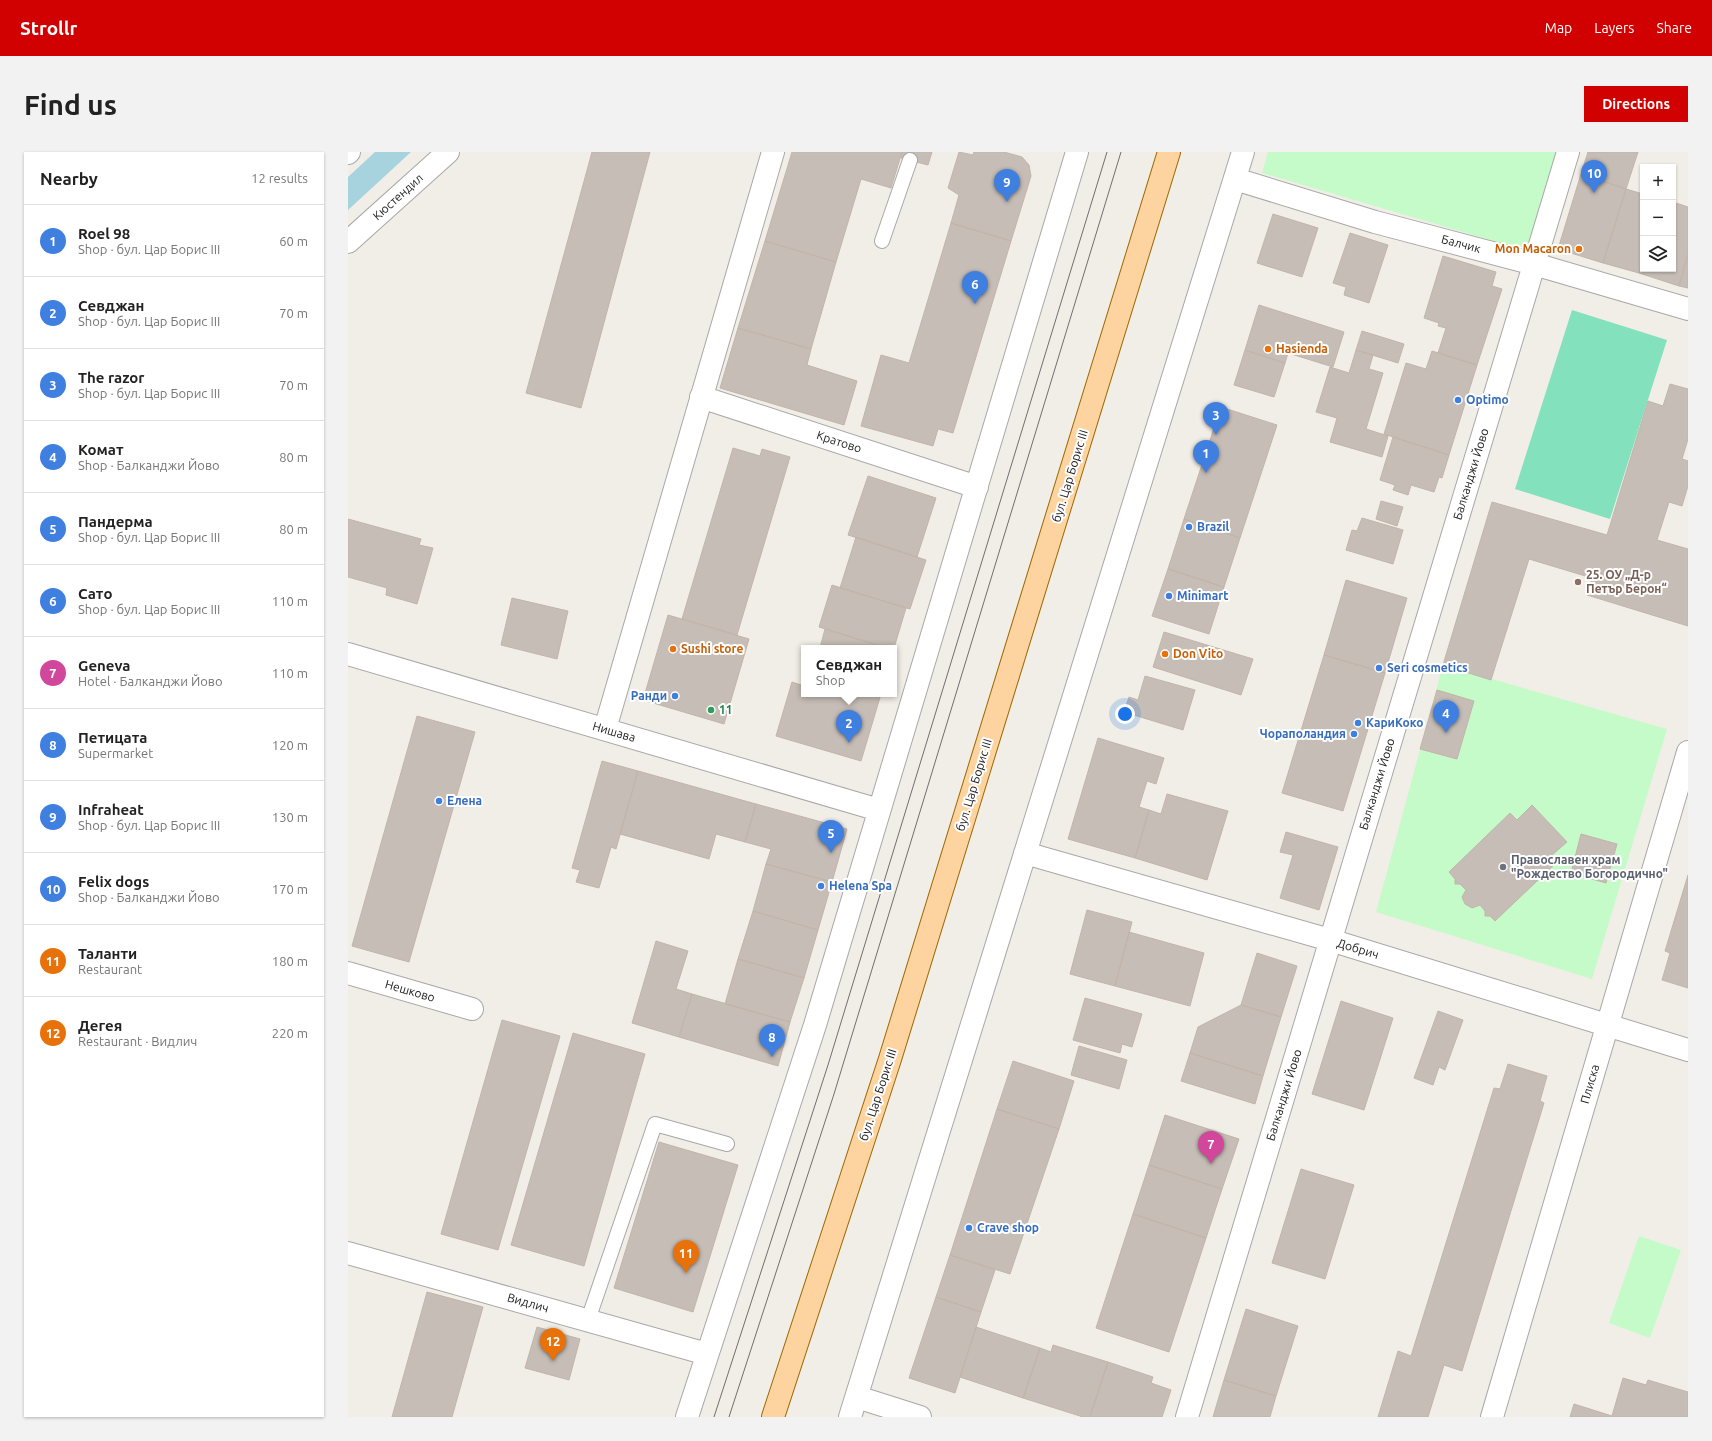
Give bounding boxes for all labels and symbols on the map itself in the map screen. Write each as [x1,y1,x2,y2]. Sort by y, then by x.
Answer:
pin: 10 [1581,160,1607,193]
pin: 9 [994,169,1020,202]
street label: Кюстендил [370,171,425,222]
street label: Балчик [1440,232,1482,255]
place label: Mon Macaron [1495,242,1571,255]
marker: Mon Macaron [1574,244,1584,254]
pin: 6 [962,271,988,304]
place label: Hasienda [1276,342,1328,355]
marker: Hasienda [1263,344,1273,354]
place label: Optimo [1466,393,1509,406]
marker: Optimo [1453,395,1463,405]
pin: 3 [1203,402,1229,435]
street label: Балканджи Йово [1450,426,1491,521]
street label: Кратово [815,428,863,455]
street label: бул. Цар Борис III [1049,428,1090,524]
pin: 1 [1193,440,1219,473]
place label: Brazil [1197,520,1230,533]
marker: Brazil [1184,522,1194,532]
place label: 25. ОУ „Д-р Петър Берон“ [1586,568,1667,595]
marker: 25. ОУ „Д-р Петър Берон“ [1573,577,1583,587]
place label: Minimart [1177,589,1228,602]
marker: Minimart [1164,591,1174,601]
place label: Sushi store [681,642,743,655]
marker: Sushi store [668,644,678,654]
place label: Don Vito [1173,647,1223,660]
marker: Don Vito [1160,649,1170,659]
place label: Seri cosmetics [1387,661,1468,674]
marker: Seri cosmetics [1374,663,1384,673]
place label: Ранди [631,689,667,702]
marker: Ранди [670,691,680,701]
pin: 4 [1433,700,1459,733]
place label: 11 [719,703,733,716]
your location [1115,704,1135,724]
marker: 11 [706,705,716,715]
pin: 2 [836,710,862,743]
place label: КариКоко [1366,716,1423,729]
marker: КариКоко [1353,718,1363,728]
street label: Нишава [591,719,637,744]
place label: Чораполандия [1260,727,1346,740]
marker: Чораполандия [1349,729,1359,739]
street label: Балканджи Йово [1356,736,1397,831]
street label: бул. Цар Борис III [953,737,994,833]
place label: Елена [447,794,482,807]
marker: Елена [434,796,444,806]
pin: 5 [818,820,844,853]
place label: Православен храм "Рождество Богородично" [1511,853,1668,880]
marker: Православен храм "Рождество Богородично" [1498,862,1508,872]
place label: Helena Spa [829,879,892,892]
marker: Helena Spa [816,881,826,891]
street label: Добрич [1336,936,1381,961]
street label: Нешково [384,977,437,1004]
pin: 8 [759,1024,785,1057]
street label: бул. Цар Борис III [857,1047,899,1142]
street label: Балканджи Йово [1263,1047,1304,1142]
street label: Плиска [1578,1063,1601,1105]
pin: 7 [1198,1131,1224,1164]
place label: Crave shop [977,1221,1039,1234]
marker: Crave shop [964,1223,974,1233]
pin: 11 [673,1240,699,1273]
street label: Видлич [506,1290,550,1315]
pin: 12 [540,1328,566,1361]

